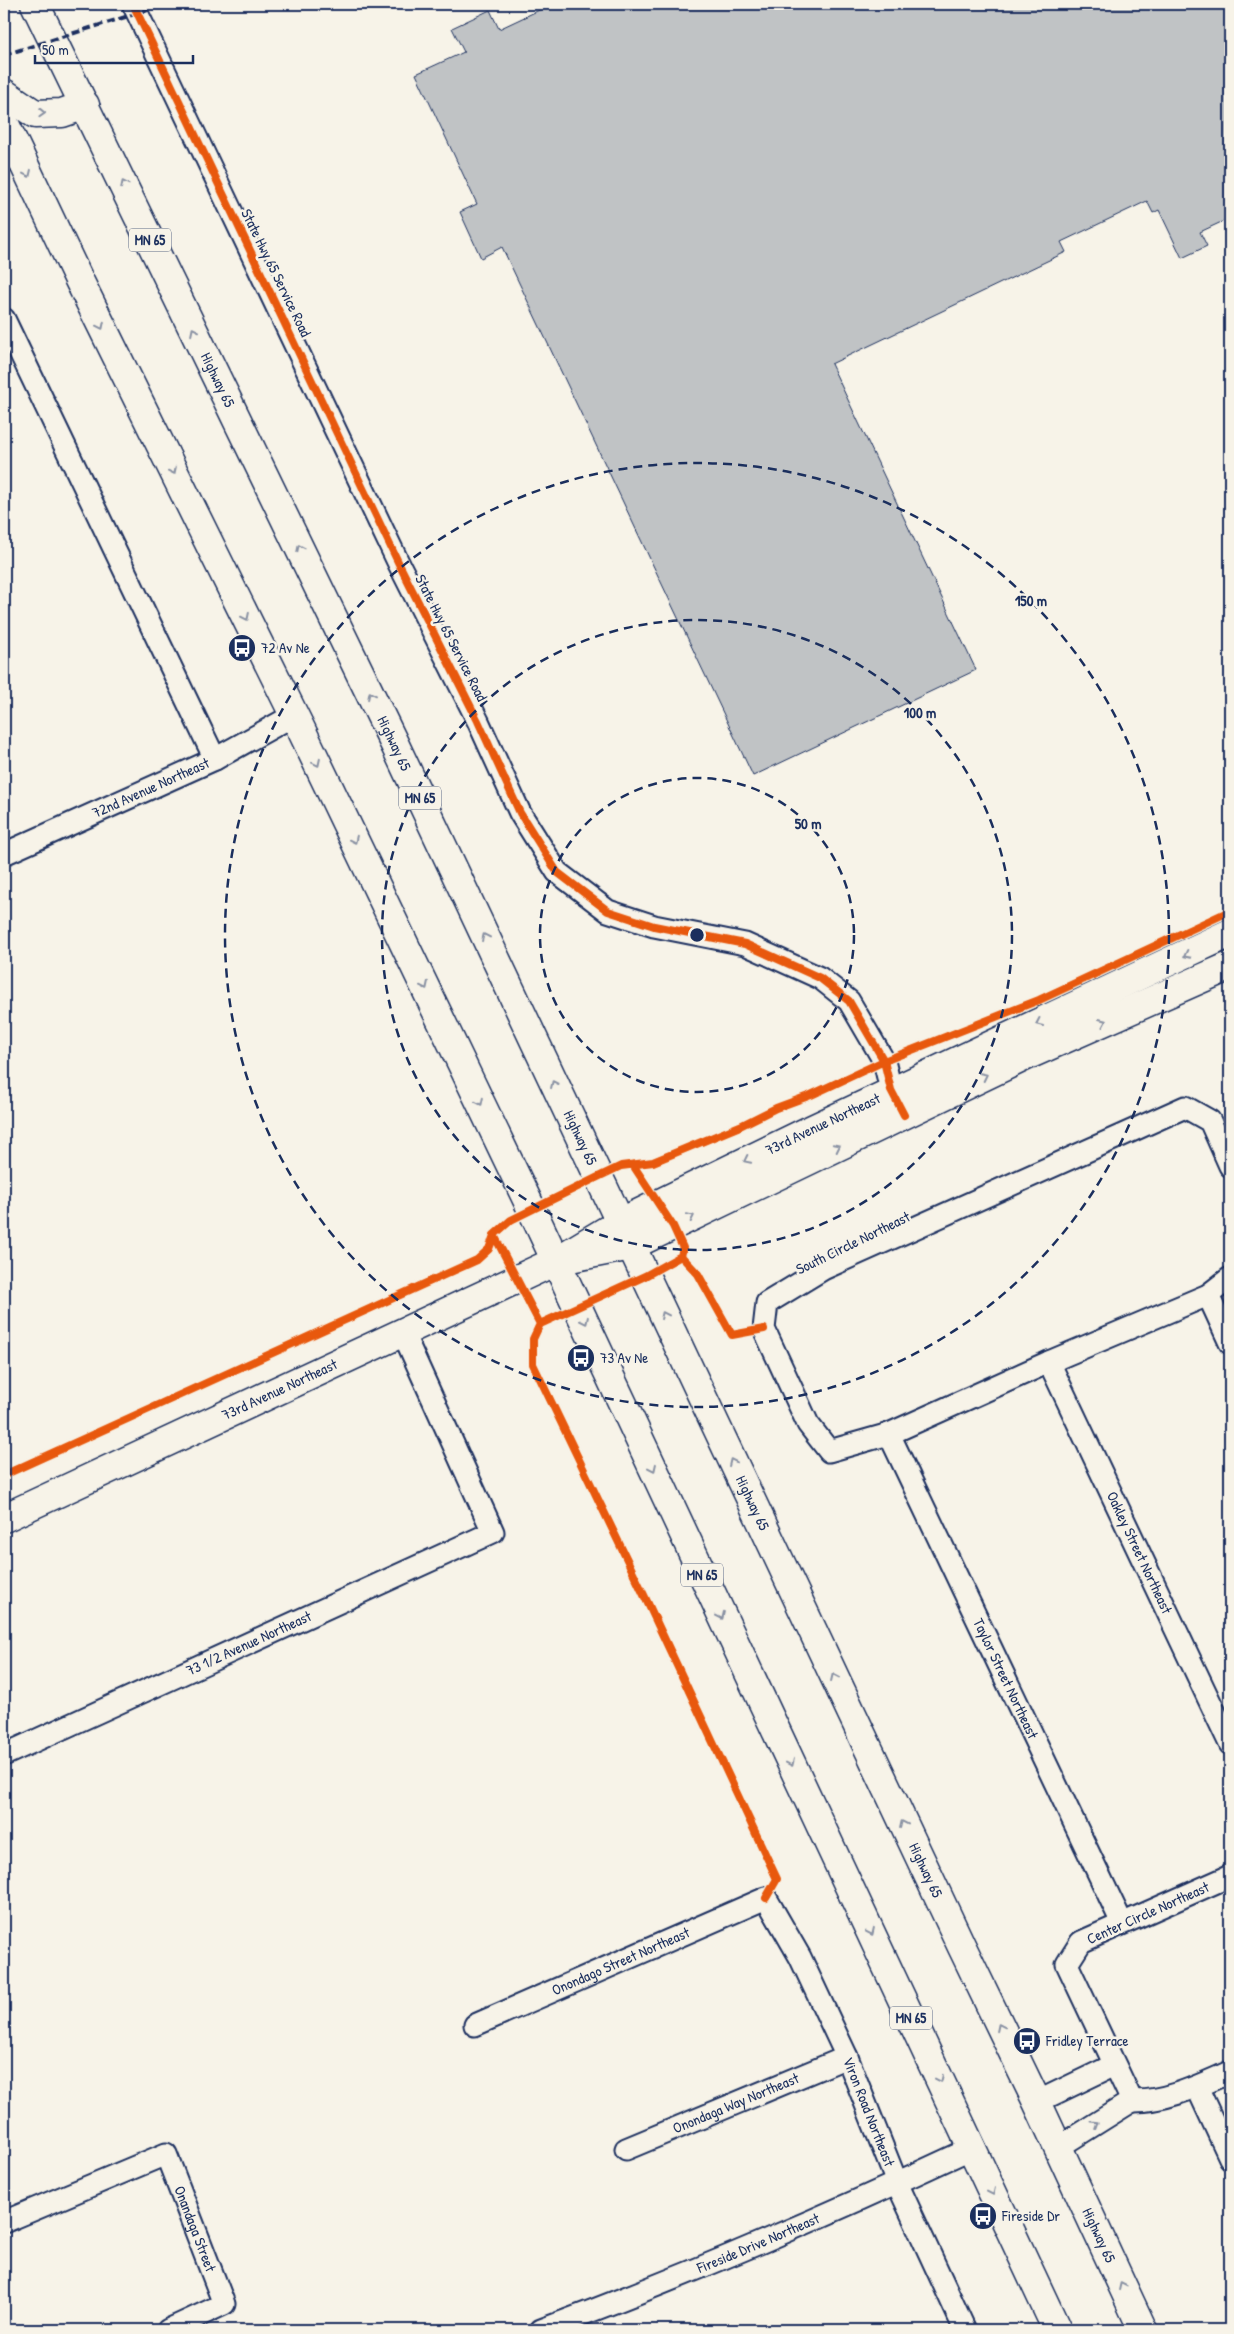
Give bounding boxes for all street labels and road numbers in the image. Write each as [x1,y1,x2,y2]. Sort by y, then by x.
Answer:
street label: State Hwy 65 Service Road [236,205,317,340]
road number: MN 65 [129,228,171,252]
street label: Highway 65 [196,349,241,411]
street label: State Hwy 65 Service Road [410,571,493,705]
street label: Highway 65 [372,712,417,775]
street label: 72nd Avenue Northeast [89,752,213,823]
road number: MN 65 [399,786,441,810]
street label: 73rd Avenue Northeast [762,1087,884,1160]
street label: Highway 65 [559,1107,603,1169]
street label: South Circle Northeast [792,1205,914,1279]
street label: 73rd Avenue Northeast [218,1353,341,1425]
street label: Highway 65 [731,1472,775,1534]
street label: Oakley Street Northeast [1102,1488,1178,1618]
road number: MN 65 [681,1564,723,1586]
street label: 73 1/2 Avenue Northeast [182,1605,315,1681]
street label: Taylor Street Northeast [968,1615,1044,1743]
street label: Highway 65 [904,1839,948,1902]
street label: Center Circle Northeast [1083,1876,1213,1949]
street label: Onondago Street Northeast [548,1921,694,2000]
road number: MN 65 [890,2006,932,2030]
street label: Viron Road Northeast [838,2054,901,2170]
street label: Onondaga Way Northeast [669,2067,803,2138]
street label: Onandaga Street [169,2183,222,2276]
street label: Highway 65 [1078,2204,1122,2267]
street label: Fireside Drive Northeast [693,2207,823,2278]

